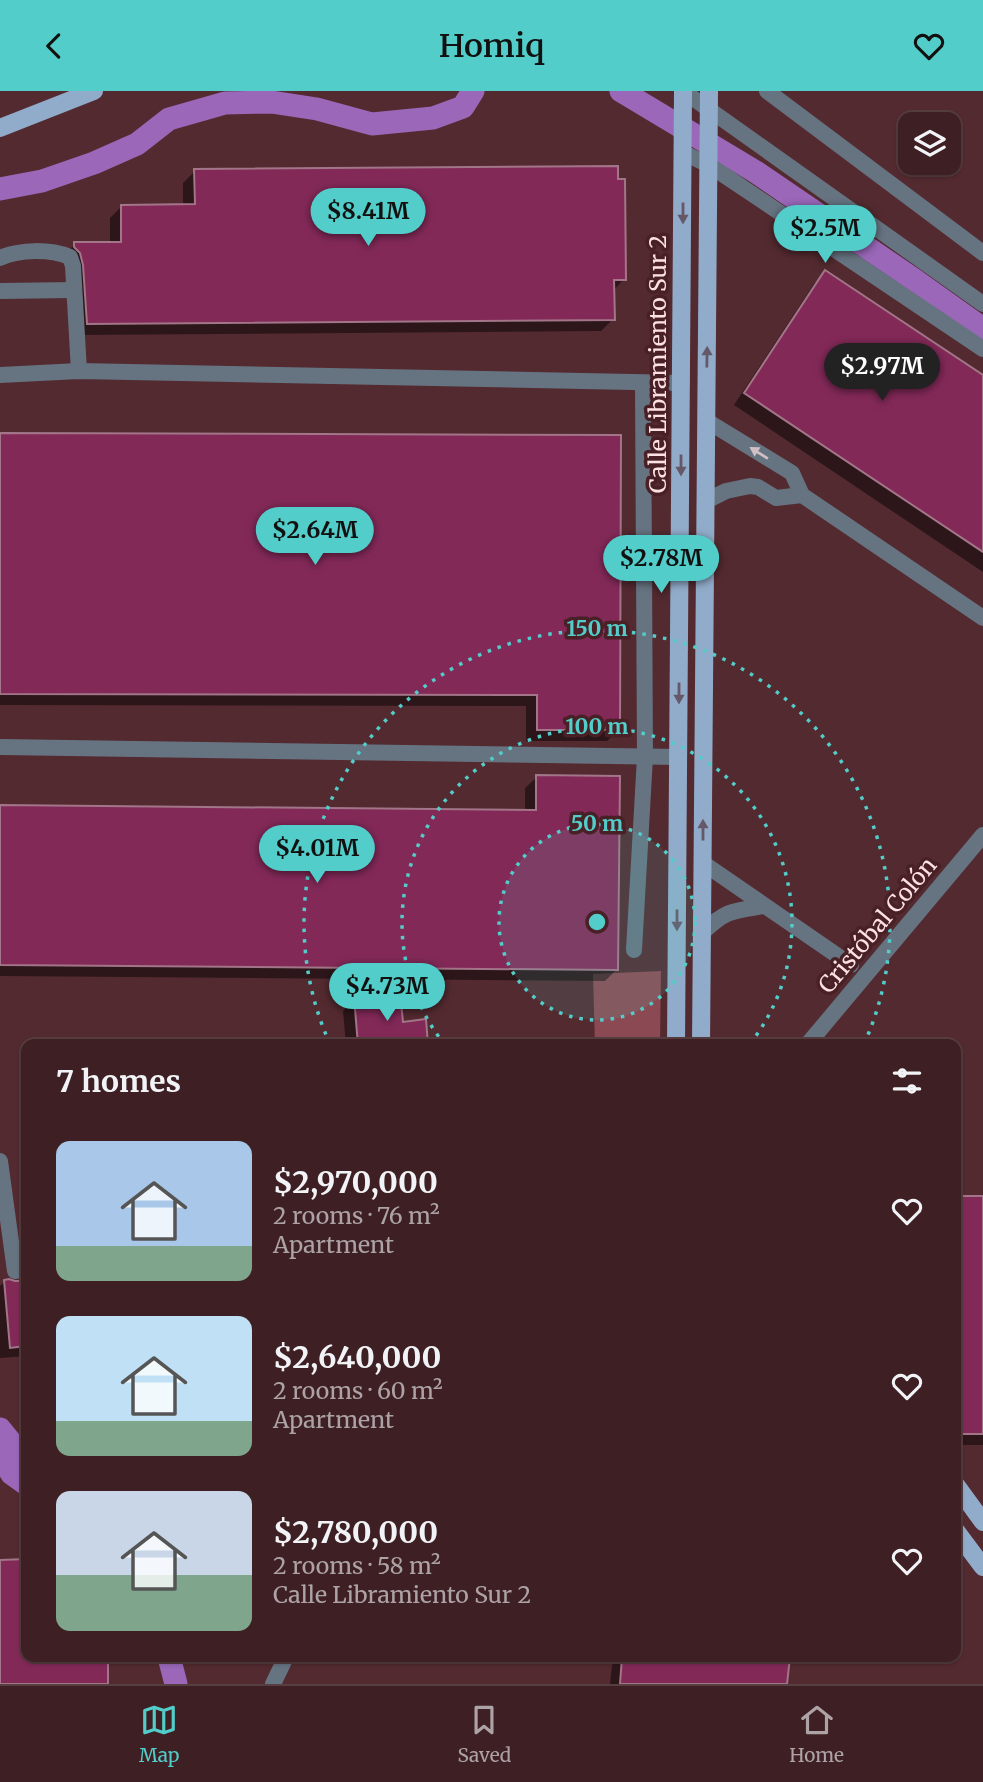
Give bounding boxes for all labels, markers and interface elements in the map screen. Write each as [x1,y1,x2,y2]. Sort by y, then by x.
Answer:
text: Homiq [439,26,544,66]
icon: back [35,27,73,65]
icon: heart [910,27,948,65]
map controls [898,112,961,175]
button: layers [898,112,961,175]
pin: $8.41M [311,188,425,248]
text: $8.41M [327,196,409,225]
one-way arrow [677,202,689,224]
pin: $2.5M [776,205,874,265]
text: $2.5M [790,213,860,242]
street label: Calle Libramiento Sur 2 [643,235,672,493]
pin: $2.97M [825,343,939,403]
one-way arrow [701,346,713,368]
text: $2.97M [840,351,924,380]
one-way arrow [750,447,769,460]
one-way arrow [675,454,687,476]
pin: $2.64M [258,507,372,567]
text: $2.64M [272,515,358,544]
pin: $2.78M [604,535,718,595]
text: $2.78M [619,543,703,572]
text: 150 m [566,615,628,642]
one-way arrow [673,682,685,704]
text: 100 m [566,713,628,740]
text: 50 m [571,810,623,837]
one-way arrow [697,818,709,840]
pin: $4.01M [260,825,374,885]
text: $4.01M [275,833,359,862]
street label: Cristóbal Colón [812,851,942,999]
one-way arrow [671,909,683,931]
centre of rings [585,910,609,934]
pin: $4.73M [330,963,444,1023]
text: $4.73M [345,971,429,1000]
text: 7 homes [56,1062,181,1100]
icon: filters [888,1062,926,1100]
text: $2,970,000 [273,1163,438,1201]
icon: home [112,1169,196,1253]
icon: heart [888,1192,926,1230]
text: 2 rooms · 76 m² [273,1201,440,1230]
text: Apartment [273,1230,394,1259]
text: $2,640,000 [273,1338,441,1376]
icon: home [112,1344,196,1428]
icon: heart [888,1367,926,1405]
text: 2 rooms · 60 m² [273,1376,443,1405]
text: Apartment [273,1405,394,1434]
text: $2,780,000 [273,1513,438,1551]
icon: home [112,1519,196,1603]
icon: heart [888,1542,926,1580]
text: 2 rooms · 58 m² [273,1551,441,1580]
text: Calle Libramiento Sur 2 [273,1580,531,1609]
tab: Map [139,1701,179,1767]
tab: Saved [457,1701,511,1767]
tab: Home [789,1701,844,1767]

